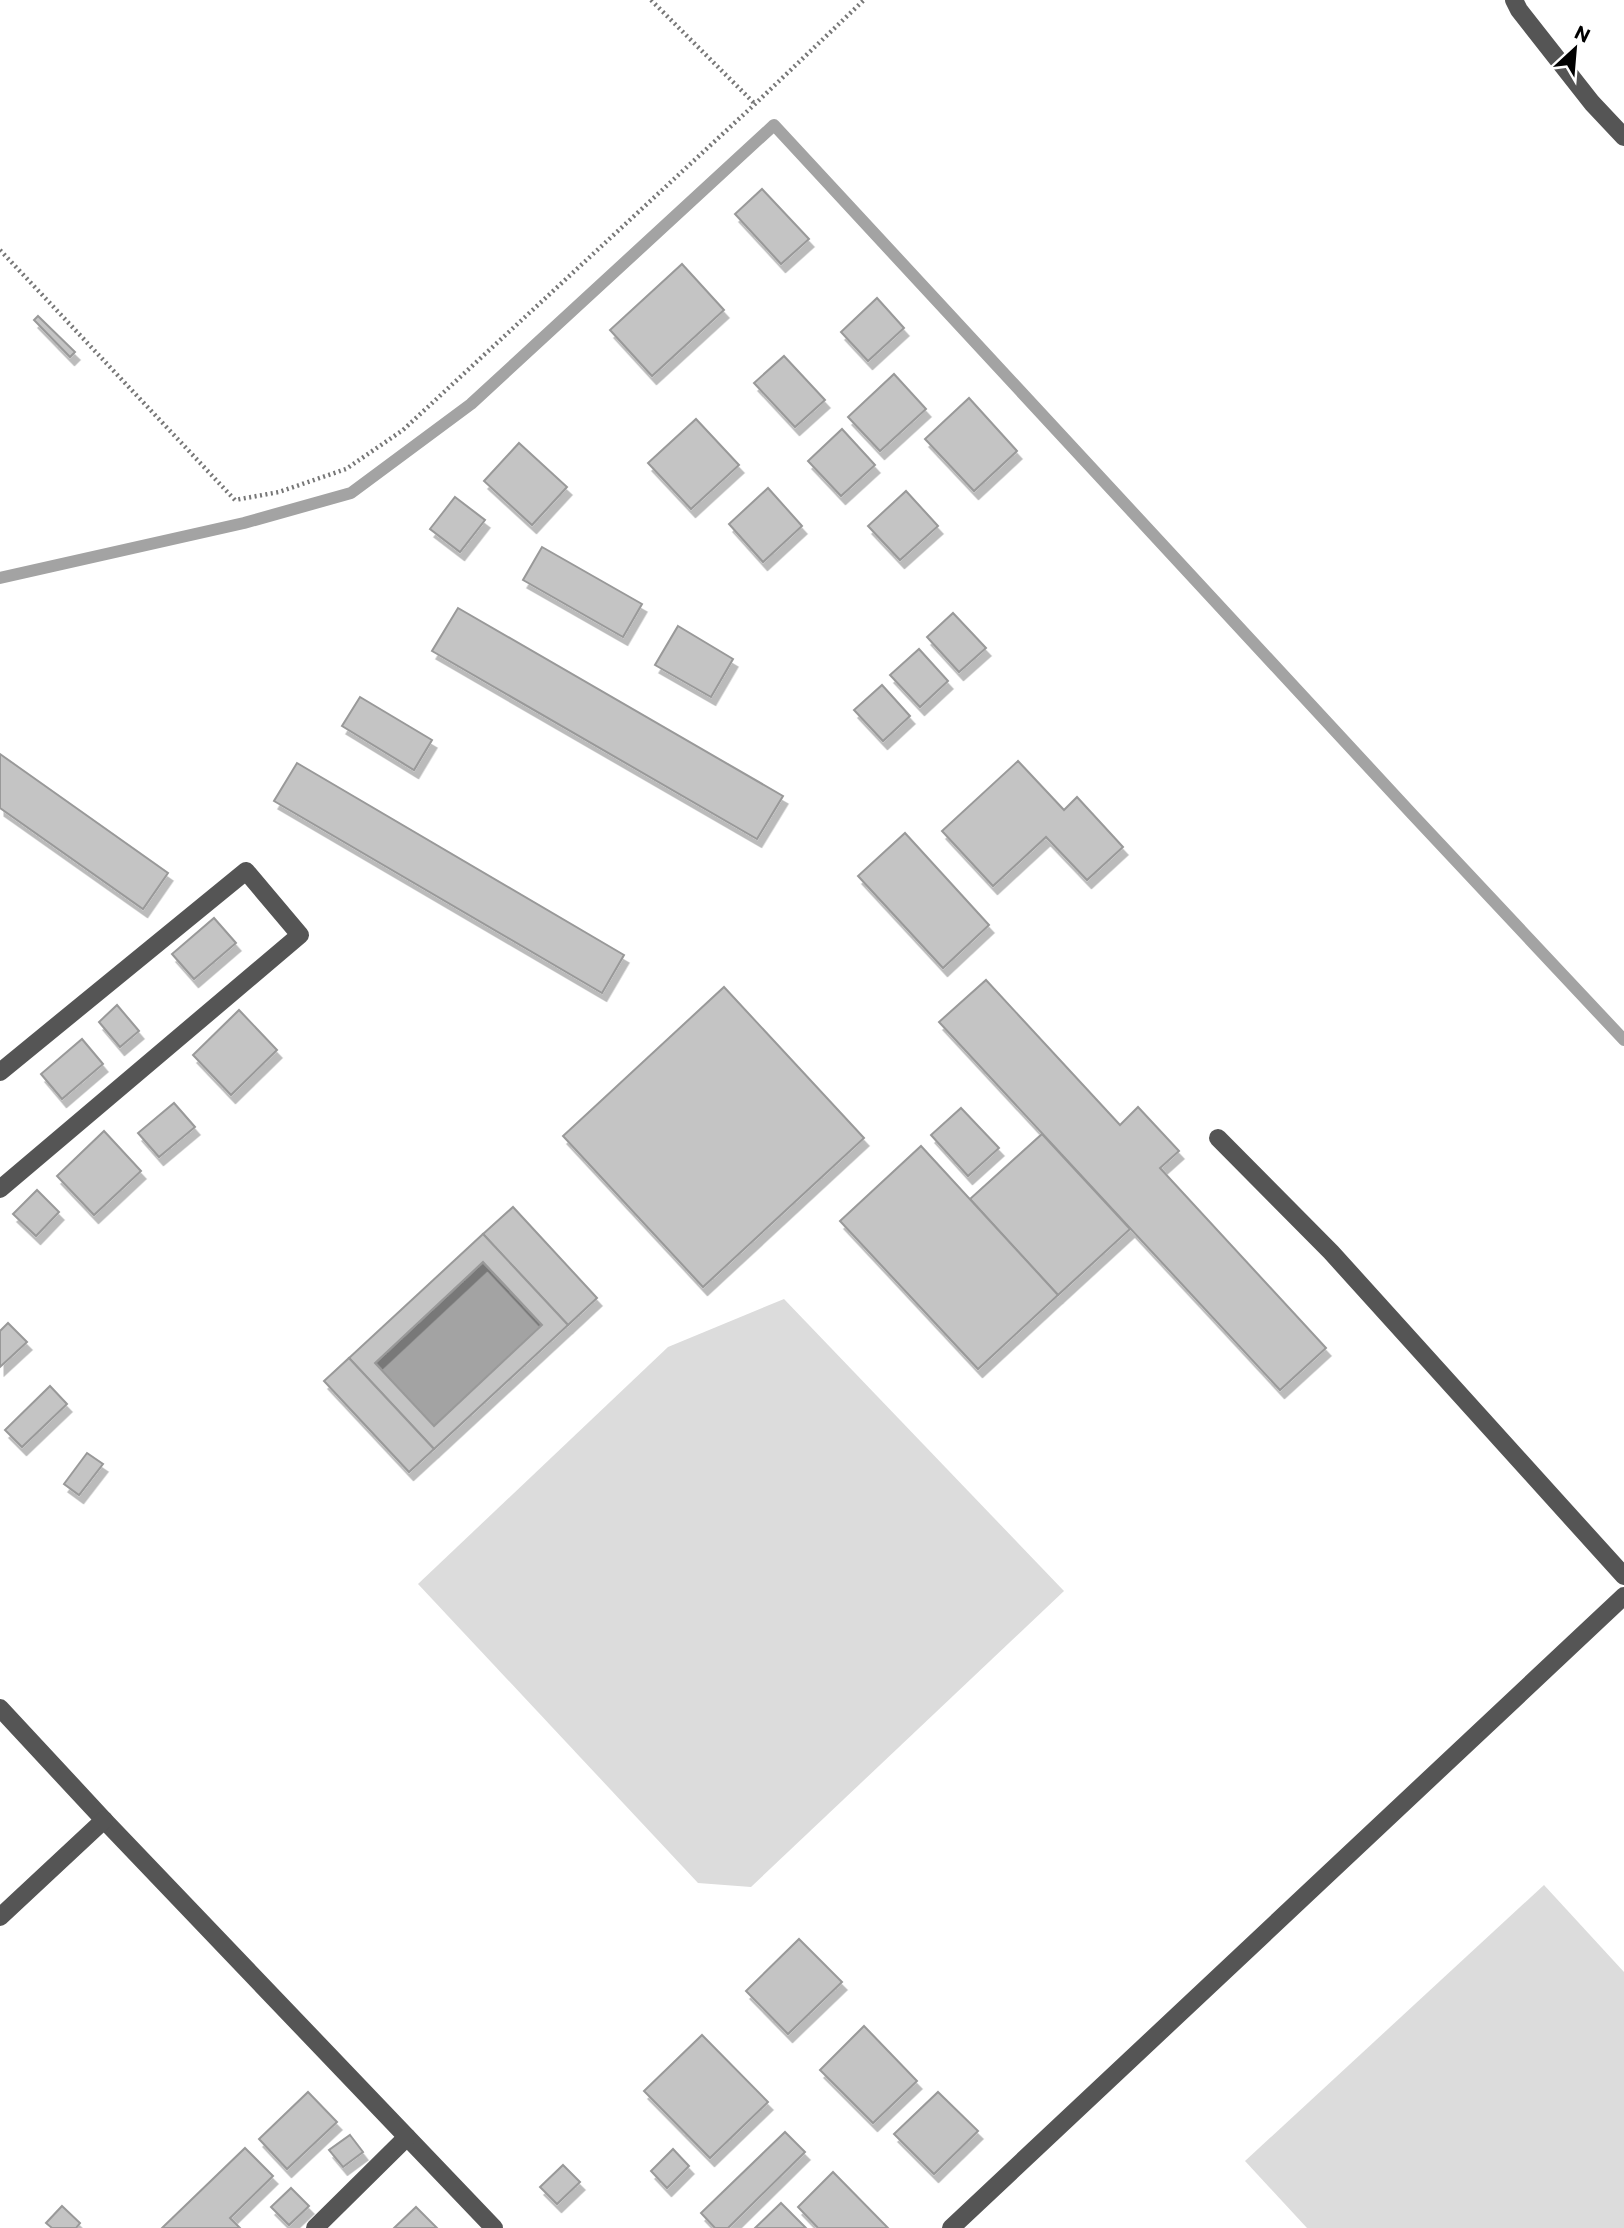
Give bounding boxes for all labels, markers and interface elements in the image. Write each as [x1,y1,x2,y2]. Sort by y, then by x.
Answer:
north arrow [1540,14,1610,84]
text: N [1571,20,1594,47]

